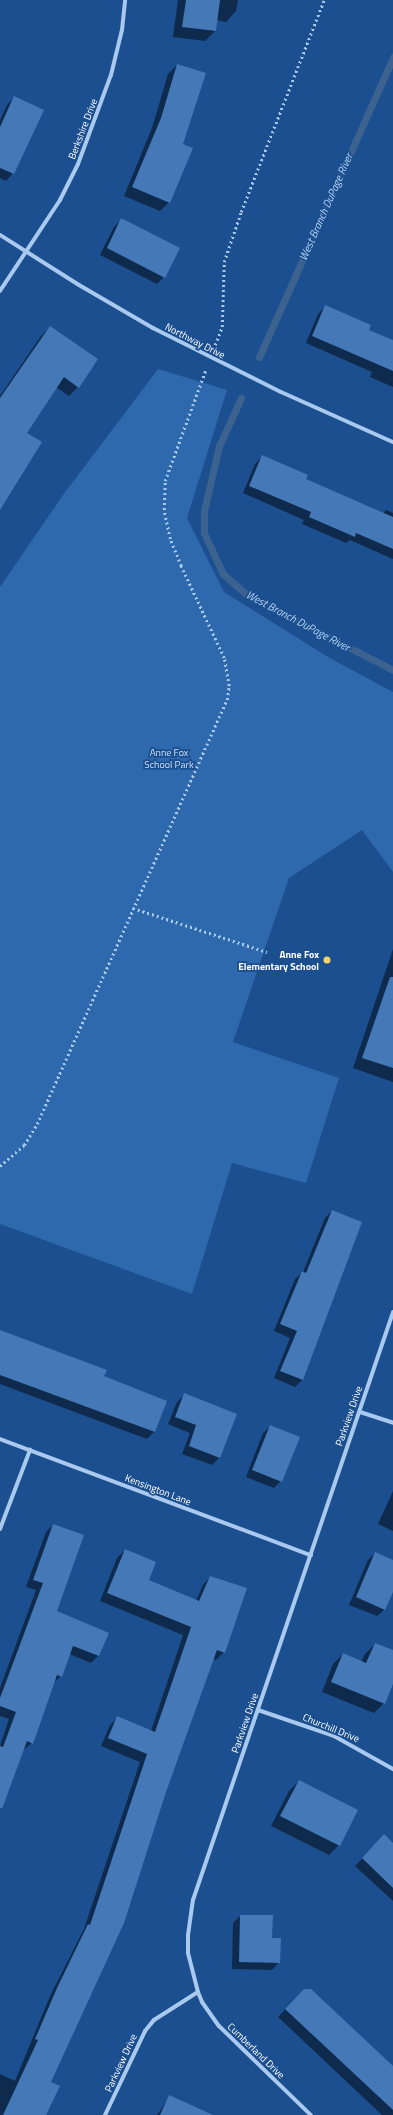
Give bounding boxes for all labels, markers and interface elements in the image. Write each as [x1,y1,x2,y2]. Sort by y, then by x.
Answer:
street label: Berkshire Drive [66,97,100,161]
water label: West Branch DuPage River [296,151,356,263]
street label: Northway Drive [163,321,227,361]
water label: West Branch DuPage River [244,588,352,654]
park label: Anne Fox School Park [144,746,194,770]
place label: Anne Fox Elementary School [238,948,319,972]
marker: Anne Fox Elementary School [322,955,332,965]
street label: Parkview Drive [333,1384,365,1448]
street label: Kensington Lane [123,1472,193,1508]
street label: Parkview Drive [229,1691,261,1755]
street label: Churchill Drive [301,1711,361,1745]
street label: Cumberland Drive [225,2021,287,2081]
street label: Parkview Drive [102,2032,140,2094]

